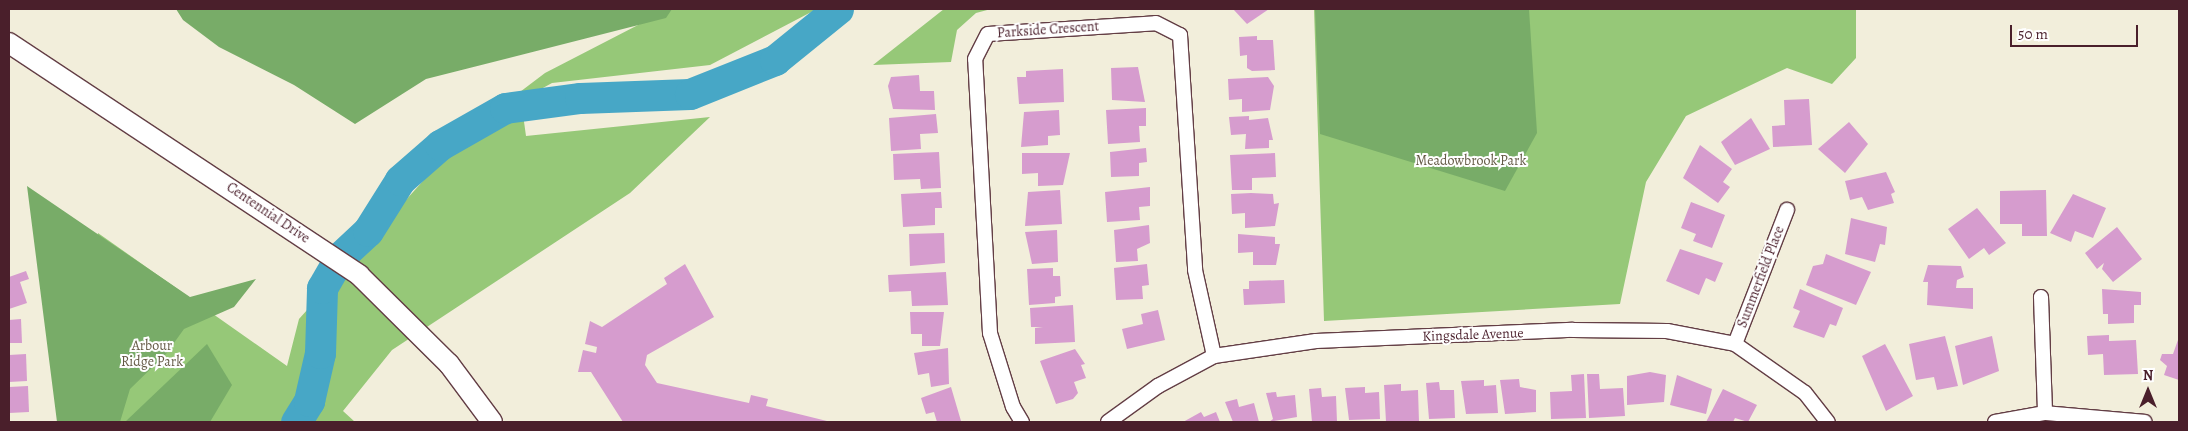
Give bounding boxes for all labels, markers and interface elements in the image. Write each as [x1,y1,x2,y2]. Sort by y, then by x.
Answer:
scale bar [2013,15,2140,47]
street label: Parkside Crescent [996,18,1100,42]
text: 50 m [2018,24,2048,44]
park label: Meadowbrook Park [1416,153,1526,169]
street label: Centennial Drive [223,179,313,247]
street label: Summerfield Place [1734,224,1788,330]
street label: Kingsdale Avenue [1422,325,1524,345]
park label: Arbour Ridge Park [121,338,183,371]
north arrow [2123,366,2173,416]
text: N [2143,366,2153,385]

